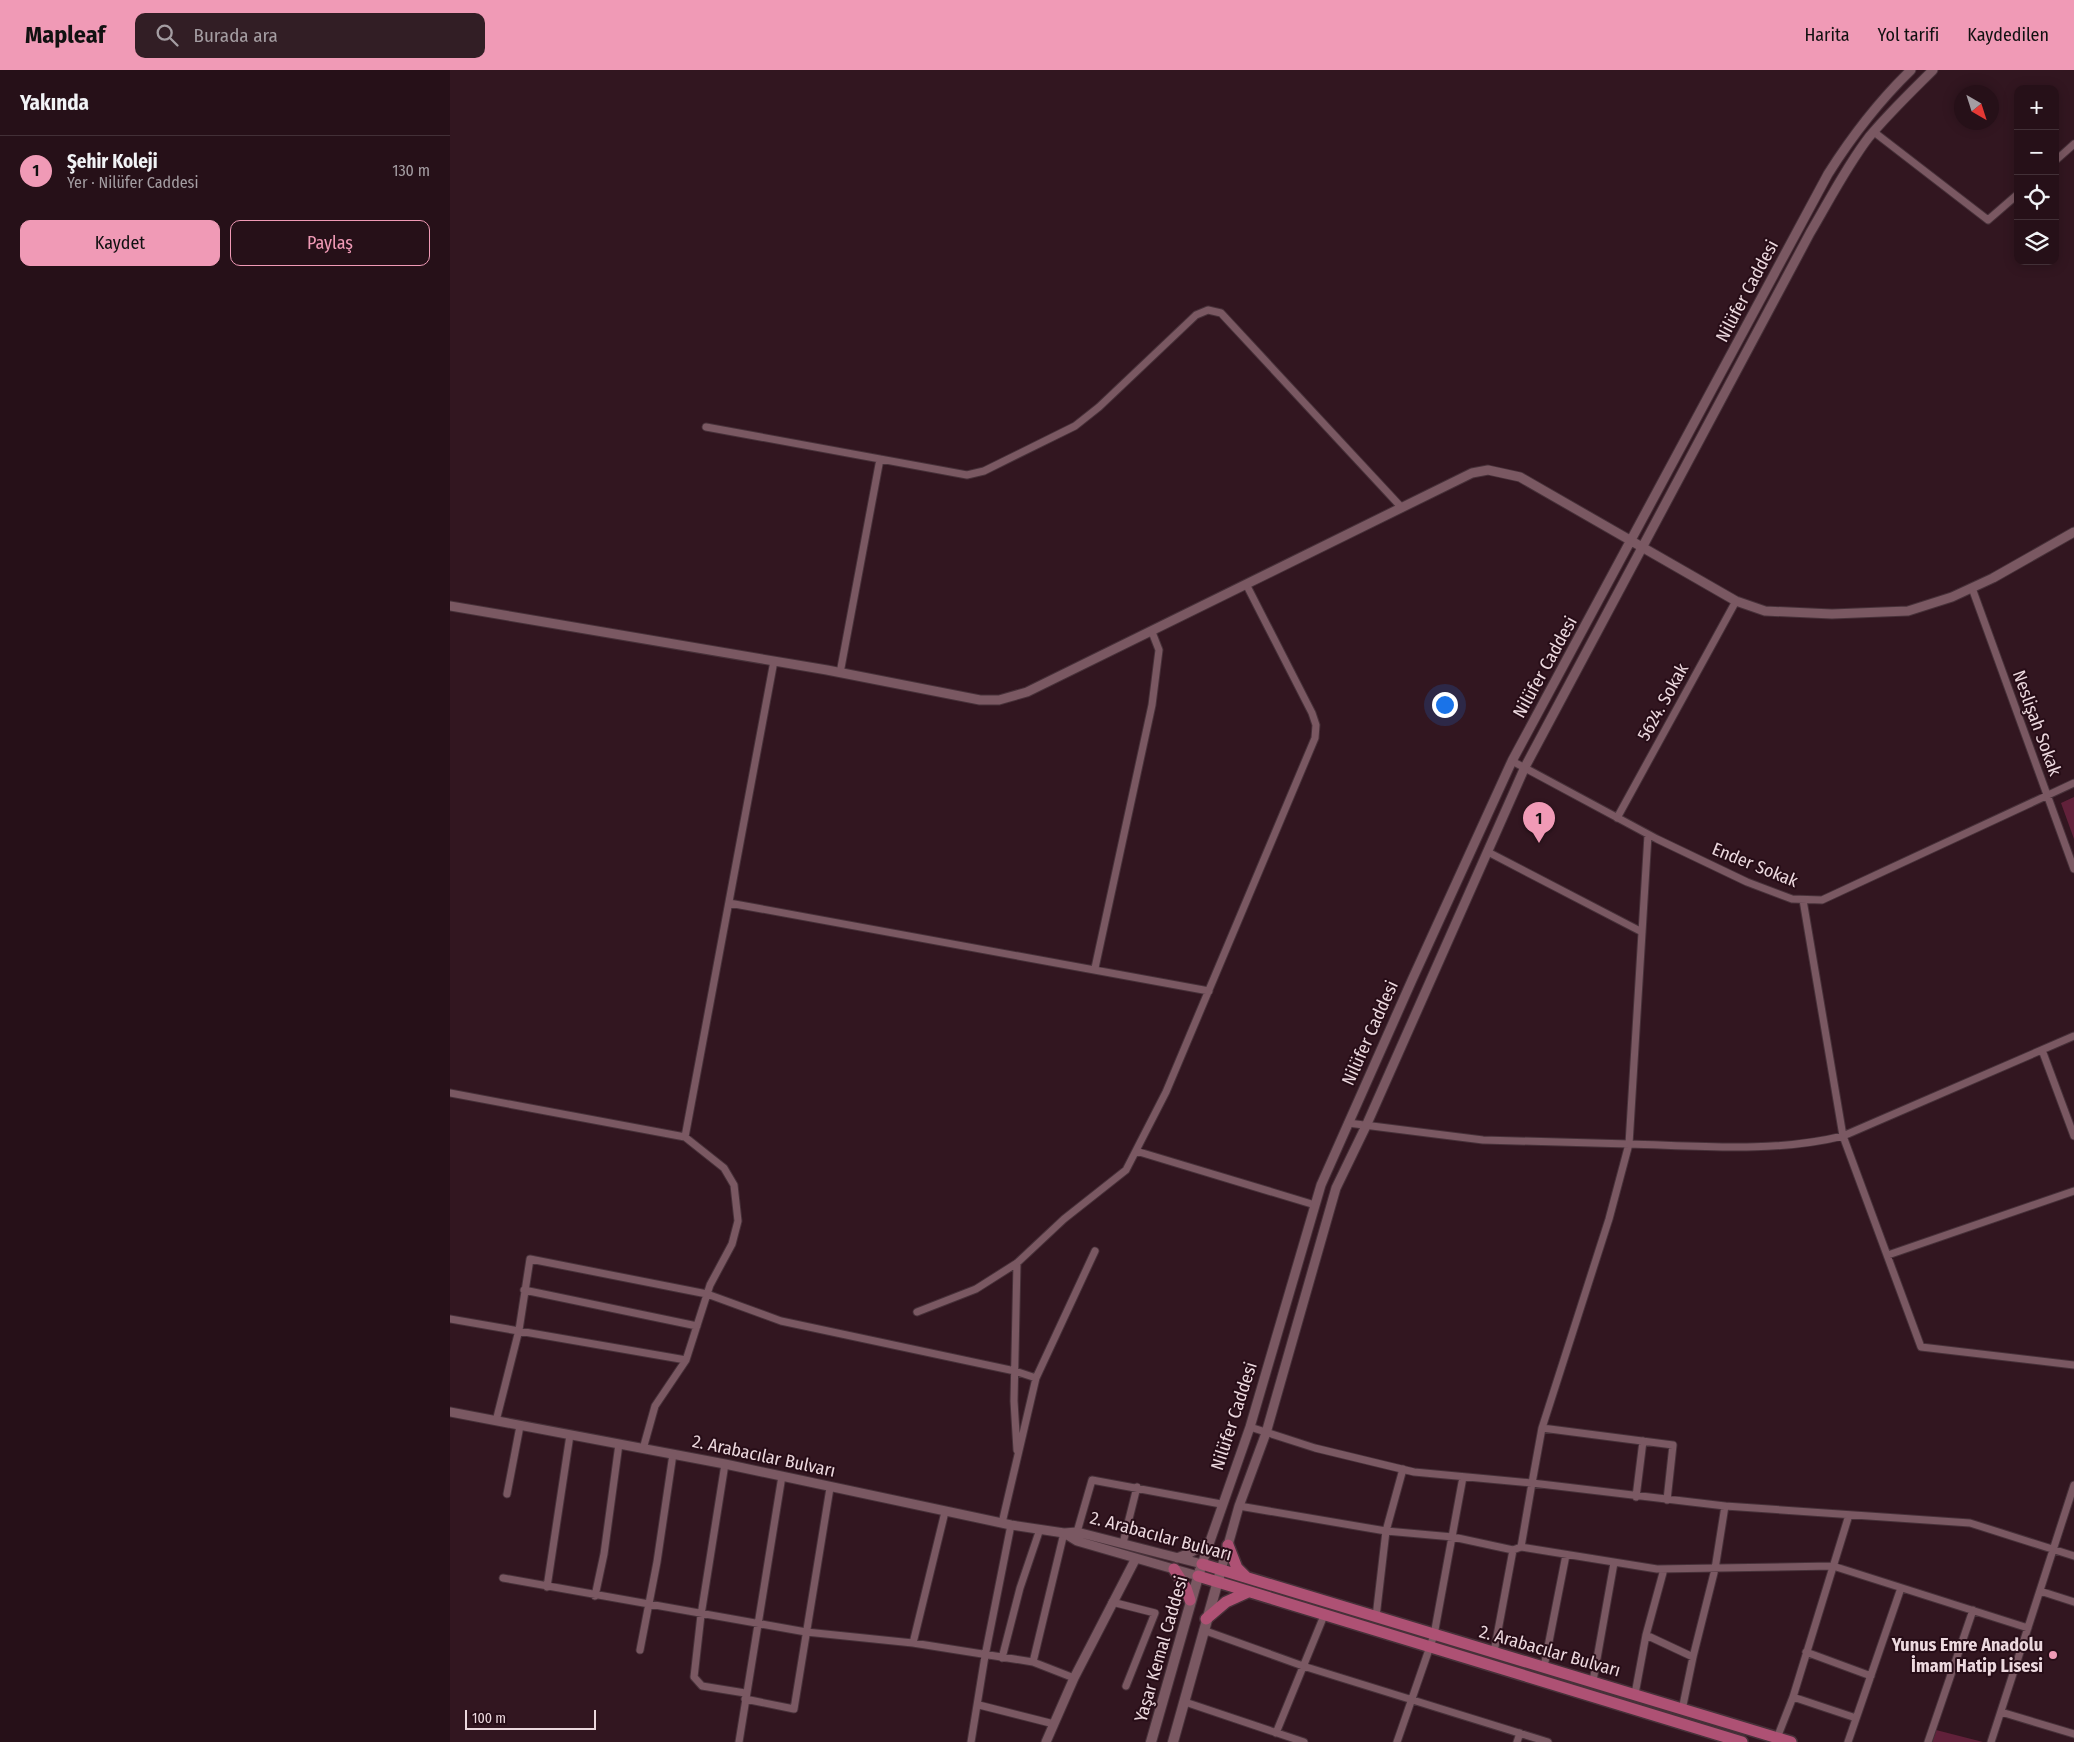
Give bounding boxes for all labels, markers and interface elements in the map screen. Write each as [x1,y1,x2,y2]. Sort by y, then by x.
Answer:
search box [135,13,485,58]
text: Mapleaf [25,21,105,49]
icon: search [153,21,181,49]
text: Burada ara [193,24,278,47]
text: Harita [1804,24,1850,46]
text: Yol tarifi [1878,24,1939,46]
text: Kaydedilen [1967,24,2049,46]
north arrow [1954,85,1999,130]
map controls [2014,85,2059,265]
button: + [2014,85,2059,130]
text: Yakında [20,90,89,116]
button: − [2014,130,2059,175]
text: Şehir Koleji [67,150,158,173]
text: 1 [33,161,39,180]
text: 130 m [392,161,430,180]
text: Yer · Nilüfer Caddesi [67,173,198,192]
button: locate [2014,175,2059,220]
button: Kaydet [20,220,220,266]
button: Paylaş [230,220,430,266]
button: layers [2014,220,2059,265]
street label: Nilüfer Caddesi [1711,236,1783,346]
street label: Nilüfer Caddesi [1508,612,1582,722]
street label: 5624. Sokak [1633,659,1694,745]
street label: Neslişah Sokak [2008,667,2066,779]
your location [1432,692,1458,718]
pin: 1 [1523,802,1555,843]
street label: Ender Sokak [1709,838,1802,892]
street label: Nilüfer Caddesi [1337,977,1403,1089]
street label: Nilüfer Caddesi [1206,1359,1262,1473]
street label: 2. Arabacılar Bulvarı [690,1430,838,1482]
street label: 2. Arabacılar Bulvarı [1088,1507,1234,1565]
street label: Yaşar Kemal Caddesi [1130,1573,1192,1725]
street label: 2. Arabacılar Bulvarı [1477,1620,1623,1682]
place label: Yunus Emre Anadolu İmam Hatip Lisesi [1891,1634,2043,1677]
marker: Yunus Emre Anadolu İmam Hatip Lisesi [2047,1649,2059,1661]
scale bar [465,1707,596,1730]
text: 100 m [472,1710,506,1727]

